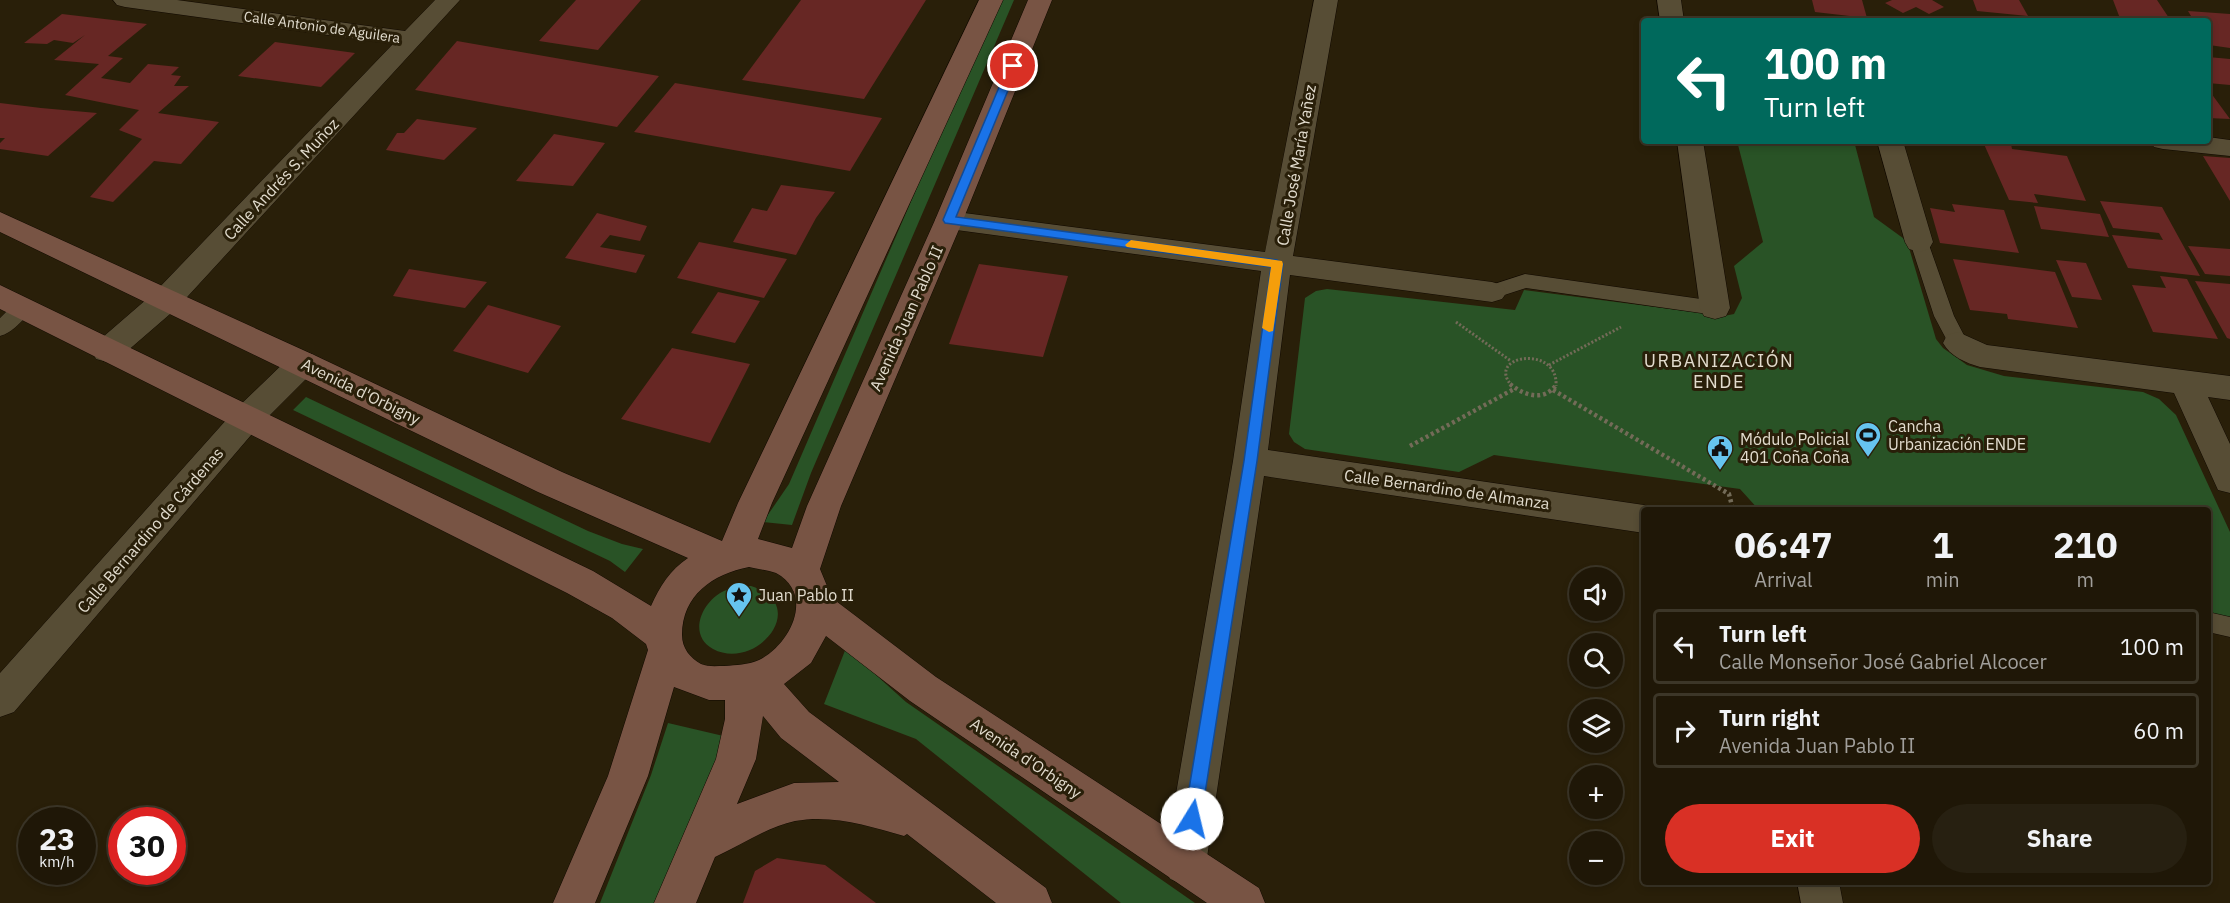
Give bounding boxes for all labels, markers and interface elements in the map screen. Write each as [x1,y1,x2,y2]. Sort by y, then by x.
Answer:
street label: Calle Antonio de Aguilera [243,7,402,47]
text: 100 m [1764,36,1887,91]
pin [987,40,1038,91]
icon: left [1665,42,1743,120]
icon: arrive [996,49,1029,82]
street label: Calle José María Yañez [1272,83,1320,247]
text: Turn left [1764,89,1865,124]
street label: Calle Andrés S. Muñoz [219,114,343,244]
street label: Avenida Juan Pablo II [865,242,947,394]
district label: URBANIZACIÓN ENDE [1644,349,1794,393]
street label: Avenida d'Orbigny [298,354,424,428]
place label: Cancha Urbanización ENDE [1888,416,2026,454]
sports icon: Cancha Urbanización ENDE [1853,420,1883,458]
place label: Módulo Policial 401 Coña Coña [1740,429,1850,467]
public building icon: Módulo Policial 401 Coña Coña [1705,433,1735,471]
street label: Calle Bernardino de Cárdenas [73,443,227,617]
street label: Calle Bernardino de Almanza [1343,465,1551,513]
text: 06:47 [1734,521,1833,568]
text: 1 [1932,521,1954,568]
text: 210 [2053,521,2118,568]
text: Arrival [1754,566,1813,593]
text: min [1926,566,1960,593]
text: m [2077,566,2094,593]
map controls [1569,567,1623,885]
button: sound [1569,567,1623,621]
place icon: Juan Pablo II [724,580,754,618]
place label: Juan Pablo II [758,585,854,605]
text: Turn left [1719,619,1807,648]
icon: left [1668,630,1701,663]
text: 100 m [2120,632,2184,661]
button: search [1569,633,1623,687]
text: Calle Monseñor José Gabriel Alcocer [1719,648,2047,675]
button: layers [1569,699,1623,753]
text: Turn right [1719,703,1820,732]
street label: Avenida d'Orbigny [967,713,1085,803]
icon: right [1668,714,1701,747]
text: 60 m [2133,716,2184,745]
text: Avenida Juan Pablo II [1719,732,1915,759]
button: + [1569,765,1623,819]
position arrow [1160,787,1224,851]
button: Exit [1665,804,1920,873]
button: Share [1932,804,2187,873]
speed limit sign: 30 [108,807,186,885]
text: 23 [39,819,75,858]
button: − [1569,831,1623,885]
text: km/h [39,852,75,871]

